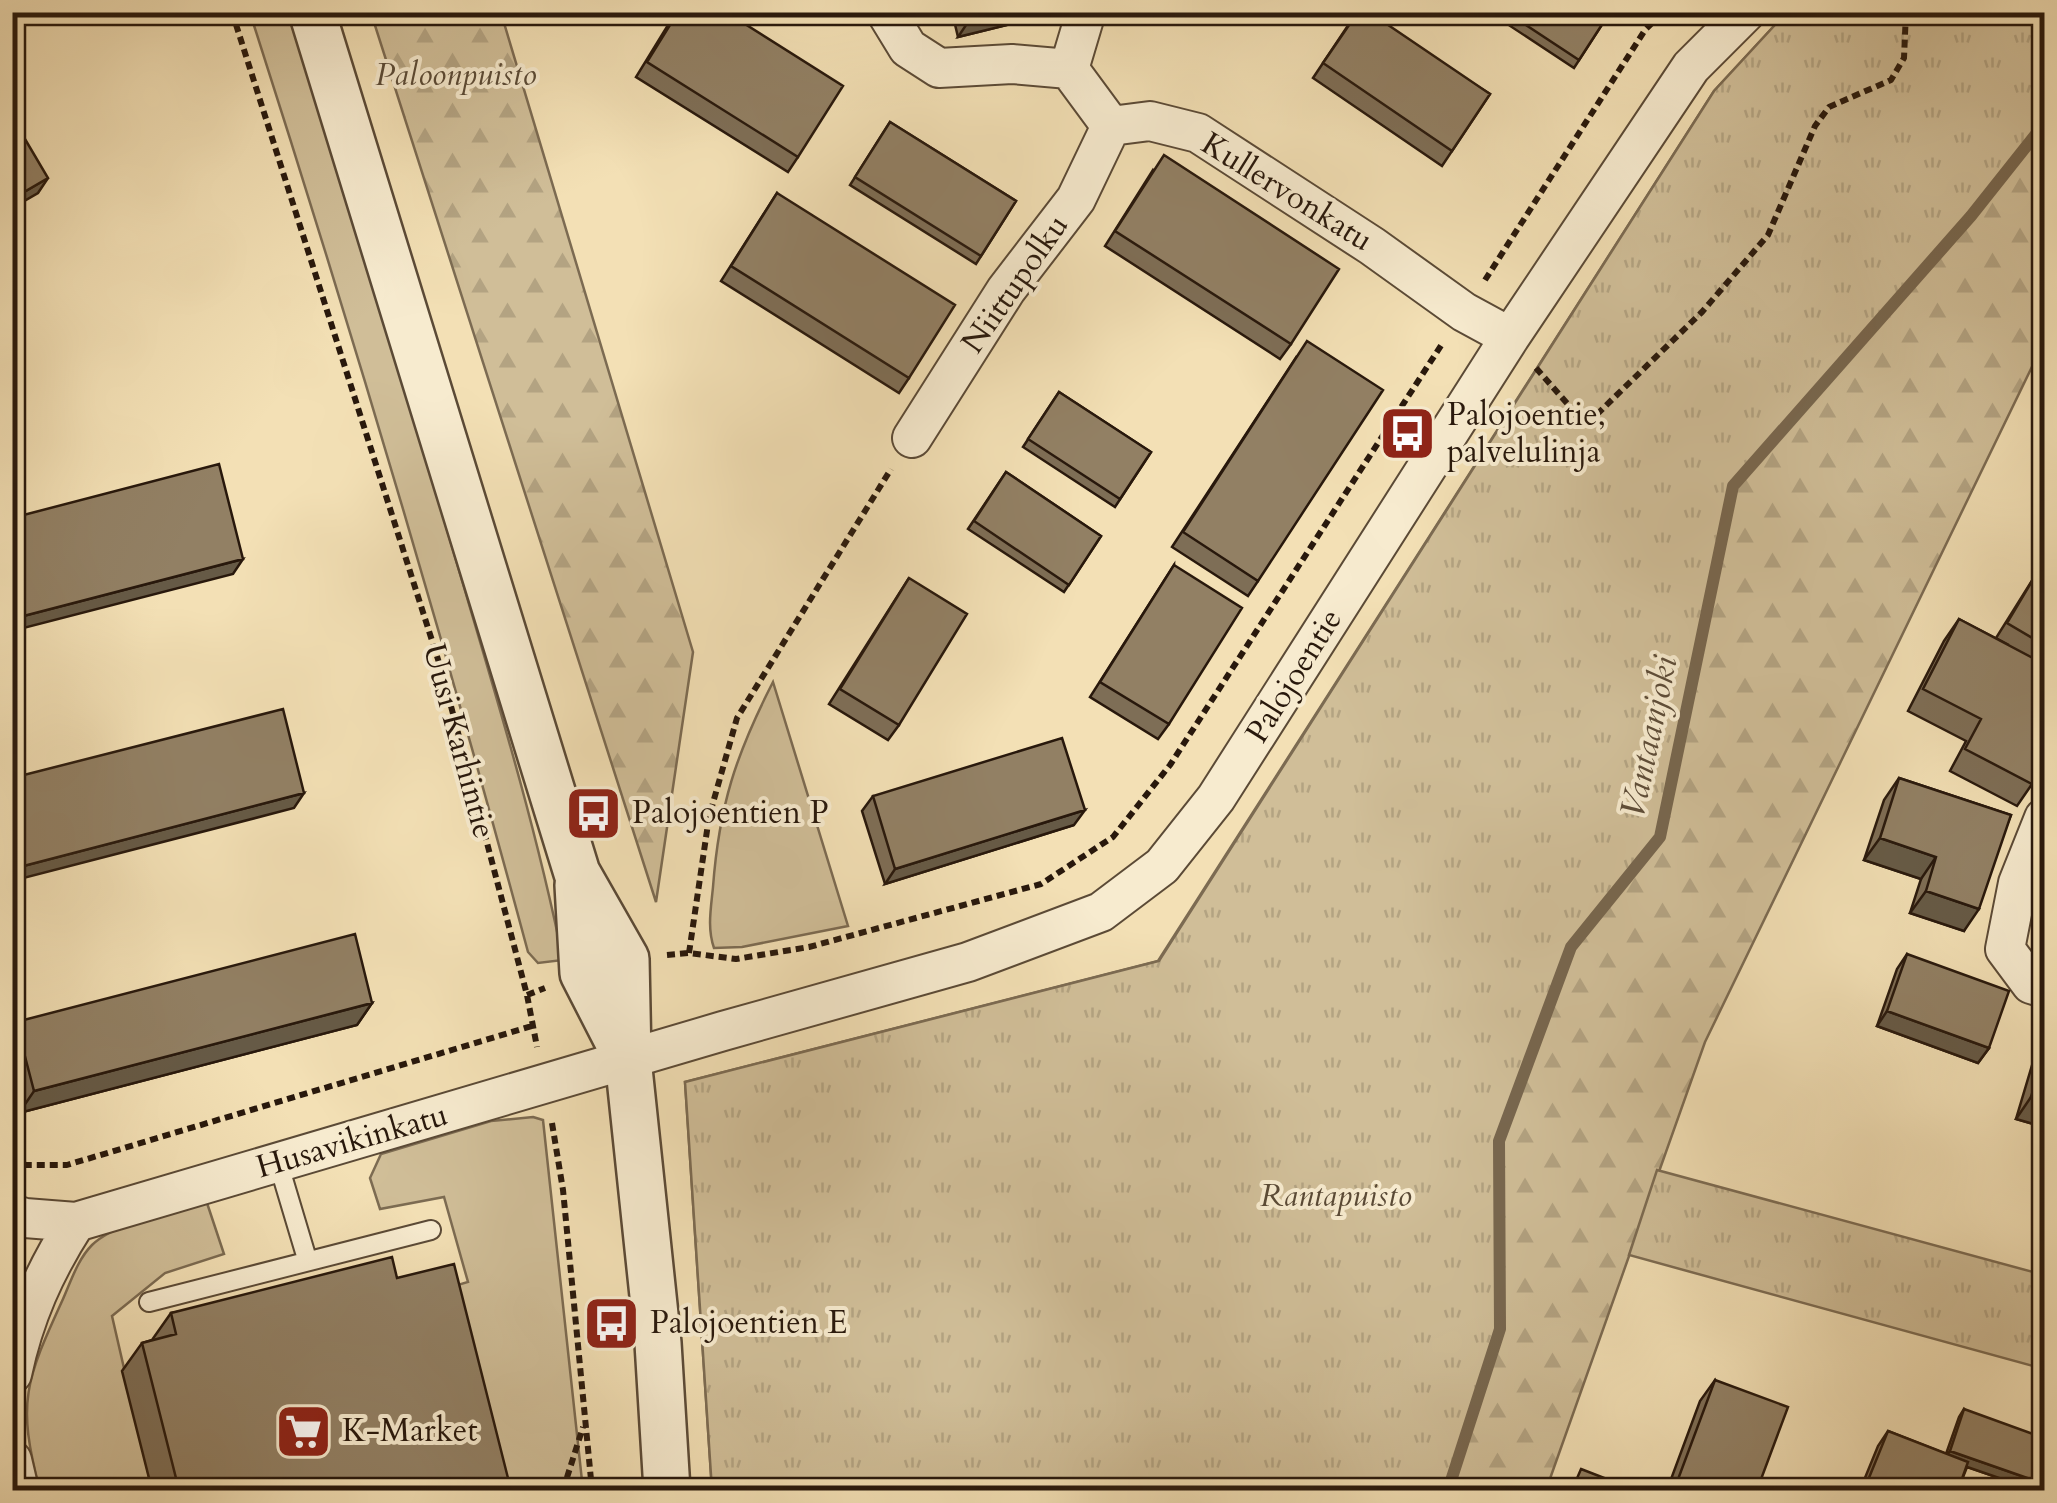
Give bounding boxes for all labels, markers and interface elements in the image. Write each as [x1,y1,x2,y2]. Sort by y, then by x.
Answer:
park label: Paloonpuisto [375,53,537,97]
street label: Kullervonkatu [1193,122,1381,262]
street label: Niittupolku [951,206,1079,362]
place label: Palojoentie, palvelulinja [1447,393,1606,474]
bus stop icon: Palojoentie, palvelulinja [1378,403,1438,463]
street label: Palojoentie [1235,600,1353,752]
street label: Uusi Karhintie [412,639,506,843]
water label: Vantaanjoki [1608,651,1690,822]
bus stop icon: Palojoentien P [563,783,623,843]
place label: Palojoentien P [632,791,829,835]
street label: Husavikinkatu [251,1093,453,1189]
park label: Rantapuisto [1260,1174,1412,1218]
bus stop icon: Palojoentien E [581,1293,641,1353]
place label: Palojoentien E [650,1301,847,1345]
supermarket icon: K-Market [273,1401,333,1461]
place label: K-Market [342,1409,477,1453]

